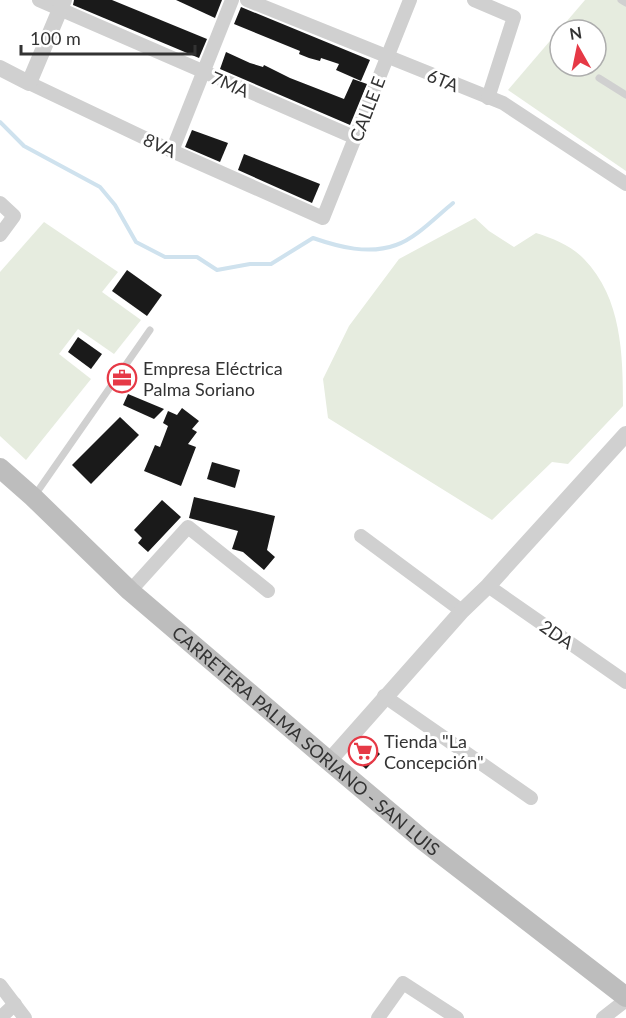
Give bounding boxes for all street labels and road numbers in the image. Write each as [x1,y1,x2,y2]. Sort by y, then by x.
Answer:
street label: 6TA [424,64,463,96]
street label: 7MA [208,66,253,102]
street label: CALLE E [345,73,389,145]
street label: 8VA [140,128,181,162]
street label: 2DA [536,615,579,654]
street label: CARRETERA PALMA SORIANO - SAN LUIS [168,621,444,860]

